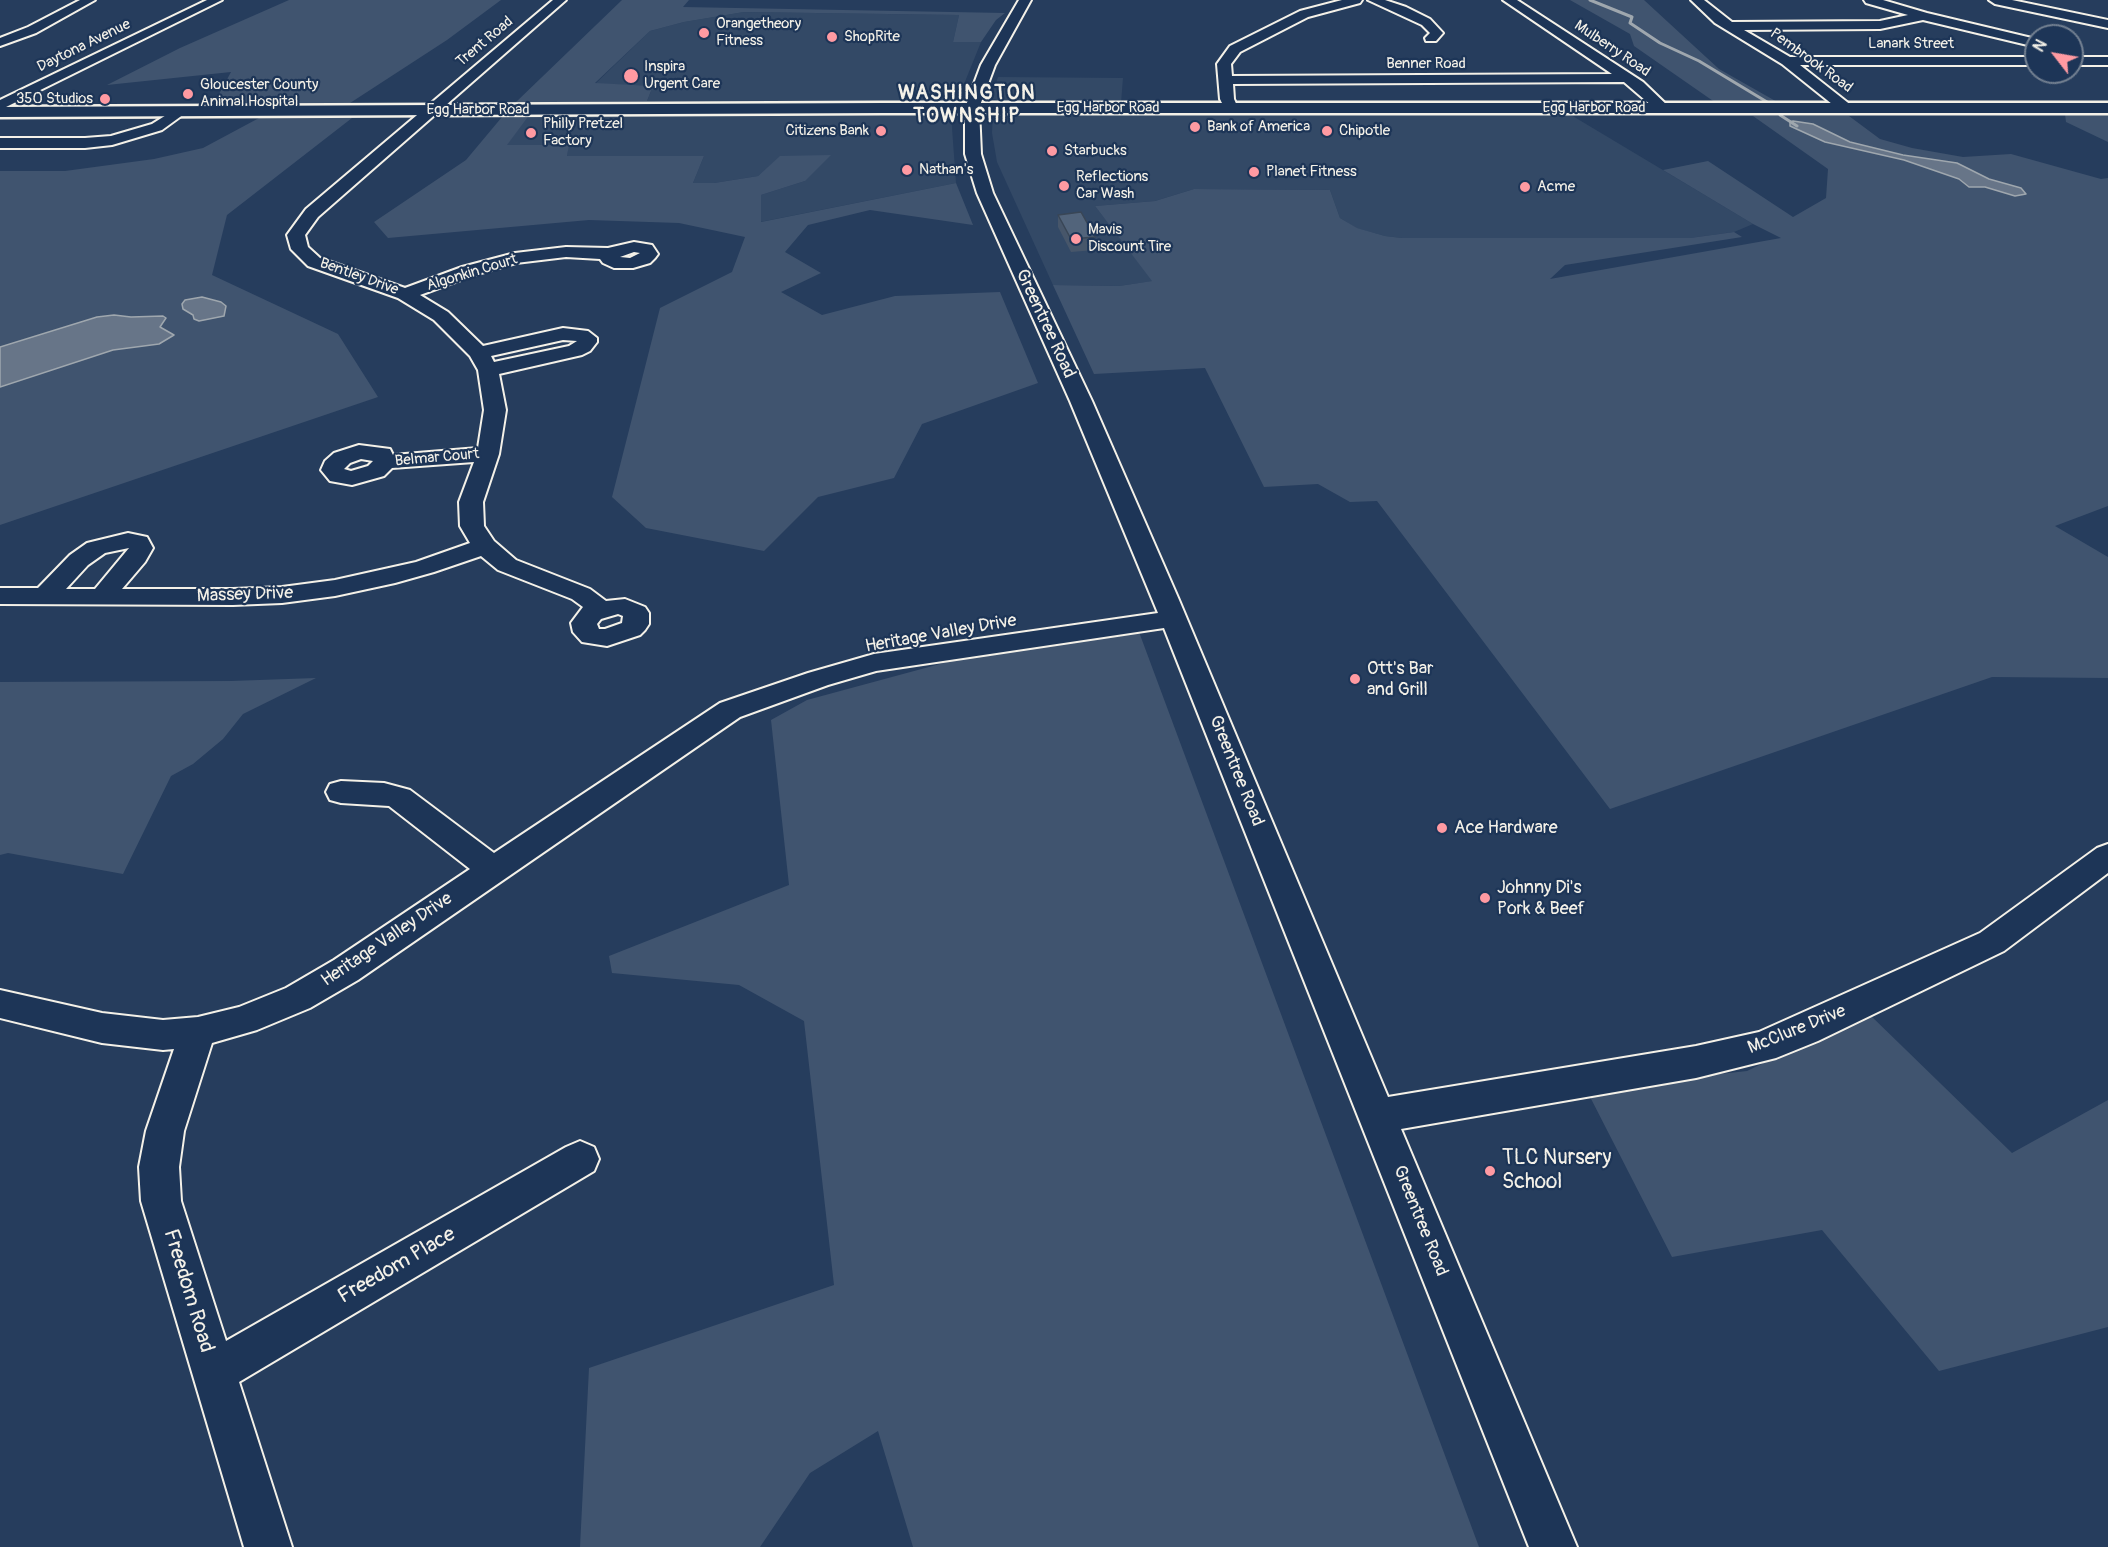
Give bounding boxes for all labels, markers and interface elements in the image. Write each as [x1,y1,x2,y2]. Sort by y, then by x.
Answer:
street label: Trent Road [453,13,517,71]
place label: Orangetheory Fitness [716,15,801,50]
street label: Daytona Avenue [34,16,134,76]
street label: Mulberry Road [1570,17,1654,81]
north arrow [2024,24,2084,84]
street label: Pembrook Road [1766,25,1856,97]
marker: Orangetheory Fitness [697,26,711,40]
place label: ShopRite [844,28,900,46]
marker: ShopRite [825,30,839,44]
street label: Lanark Street [1868,35,1954,53]
text: N [2029,36,2052,56]
street label: Benner Road [1386,55,1466,73]
place label: Inspira Urgent Care [644,58,720,93]
marker: Inspira Urgent Care [622,67,640,85]
place label: Gloucester County Animal Hospital [200,76,318,111]
district label: WASHINGTON TOWNSHIP [898,82,1036,129]
marker: Gloucester County Animal Hospital [181,87,195,101]
place label: 350 Studios [16,90,93,108]
marker: 350 Studios [98,92,112,106]
street label: Egg Harbor Road [1056,99,1160,117]
street label: Egg Harbor Road [1542,99,1646,117]
street label: Egg Harbor Road [426,101,530,119]
place label: Philly Pretzel Factory [543,115,623,150]
place label: Bank of America [1207,118,1310,136]
marker: Bank of America [1188,120,1202,134]
place label: Citizens Bank [786,122,869,140]
place label: Chipotle [1339,122,1390,140]
marker: Citizens Bank [874,124,888,138]
marker: Chipotle [1320,124,1334,138]
marker: Philly Pretzel Factory [524,126,538,140]
place label: Starbucks [1064,142,1127,160]
marker: Starbucks [1045,144,1059,158]
place label: Nathan's [919,161,973,179]
marker: Nathan's [900,163,914,177]
place label: Planet Fitness [1266,163,1357,181]
marker: Planet Fitness [1247,165,1261,179]
place label: Reflections Car Wash [1076,168,1148,203]
place label: Acme [1537,178,1575,196]
marker: Reflections Car Wash [1057,179,1071,193]
marker: Acme [1518,180,1532,194]
place label: Mavis Discount Tire [1088,221,1171,256]
marker: Mavis Discount Tire [1069,232,1083,246]
street label: Algonkin Court [424,251,520,295]
street label: Bentley Drive [317,254,401,300]
street label: Greentree Road [1010,266,1080,382]
street label: Belmar Court [394,445,480,471]
street label: Massey Drive [196,583,294,607]
street label: Heritage Valley Drive [864,610,1018,658]
place label: Ott's Bar and Grill [1367,658,1433,700]
marker: Ott's Bar and Grill [1348,672,1362,686]
street label: Greentree Road [1204,712,1268,830]
place label: Ace Hardware [1454,817,1558,839]
marker: Ace Hardware [1435,821,1449,835]
place label: Johnny Di's Pork & Beef [1497,877,1585,920]
street label: Heritage Valley Drive [317,888,457,992]
marker: Johnny Di's Pork & Beef [1478,891,1492,905]
street label: McClure Drive [1745,1001,1849,1059]
place label: TLC Nursery School [1502,1146,1611,1196]
street label: Greentree Road [1388,1162,1452,1280]
marker: TLC Nursery School [1483,1164,1497,1178]
street label: Freedom Place [334,1222,460,1310]
street label: Freedom Road [157,1226,219,1356]

